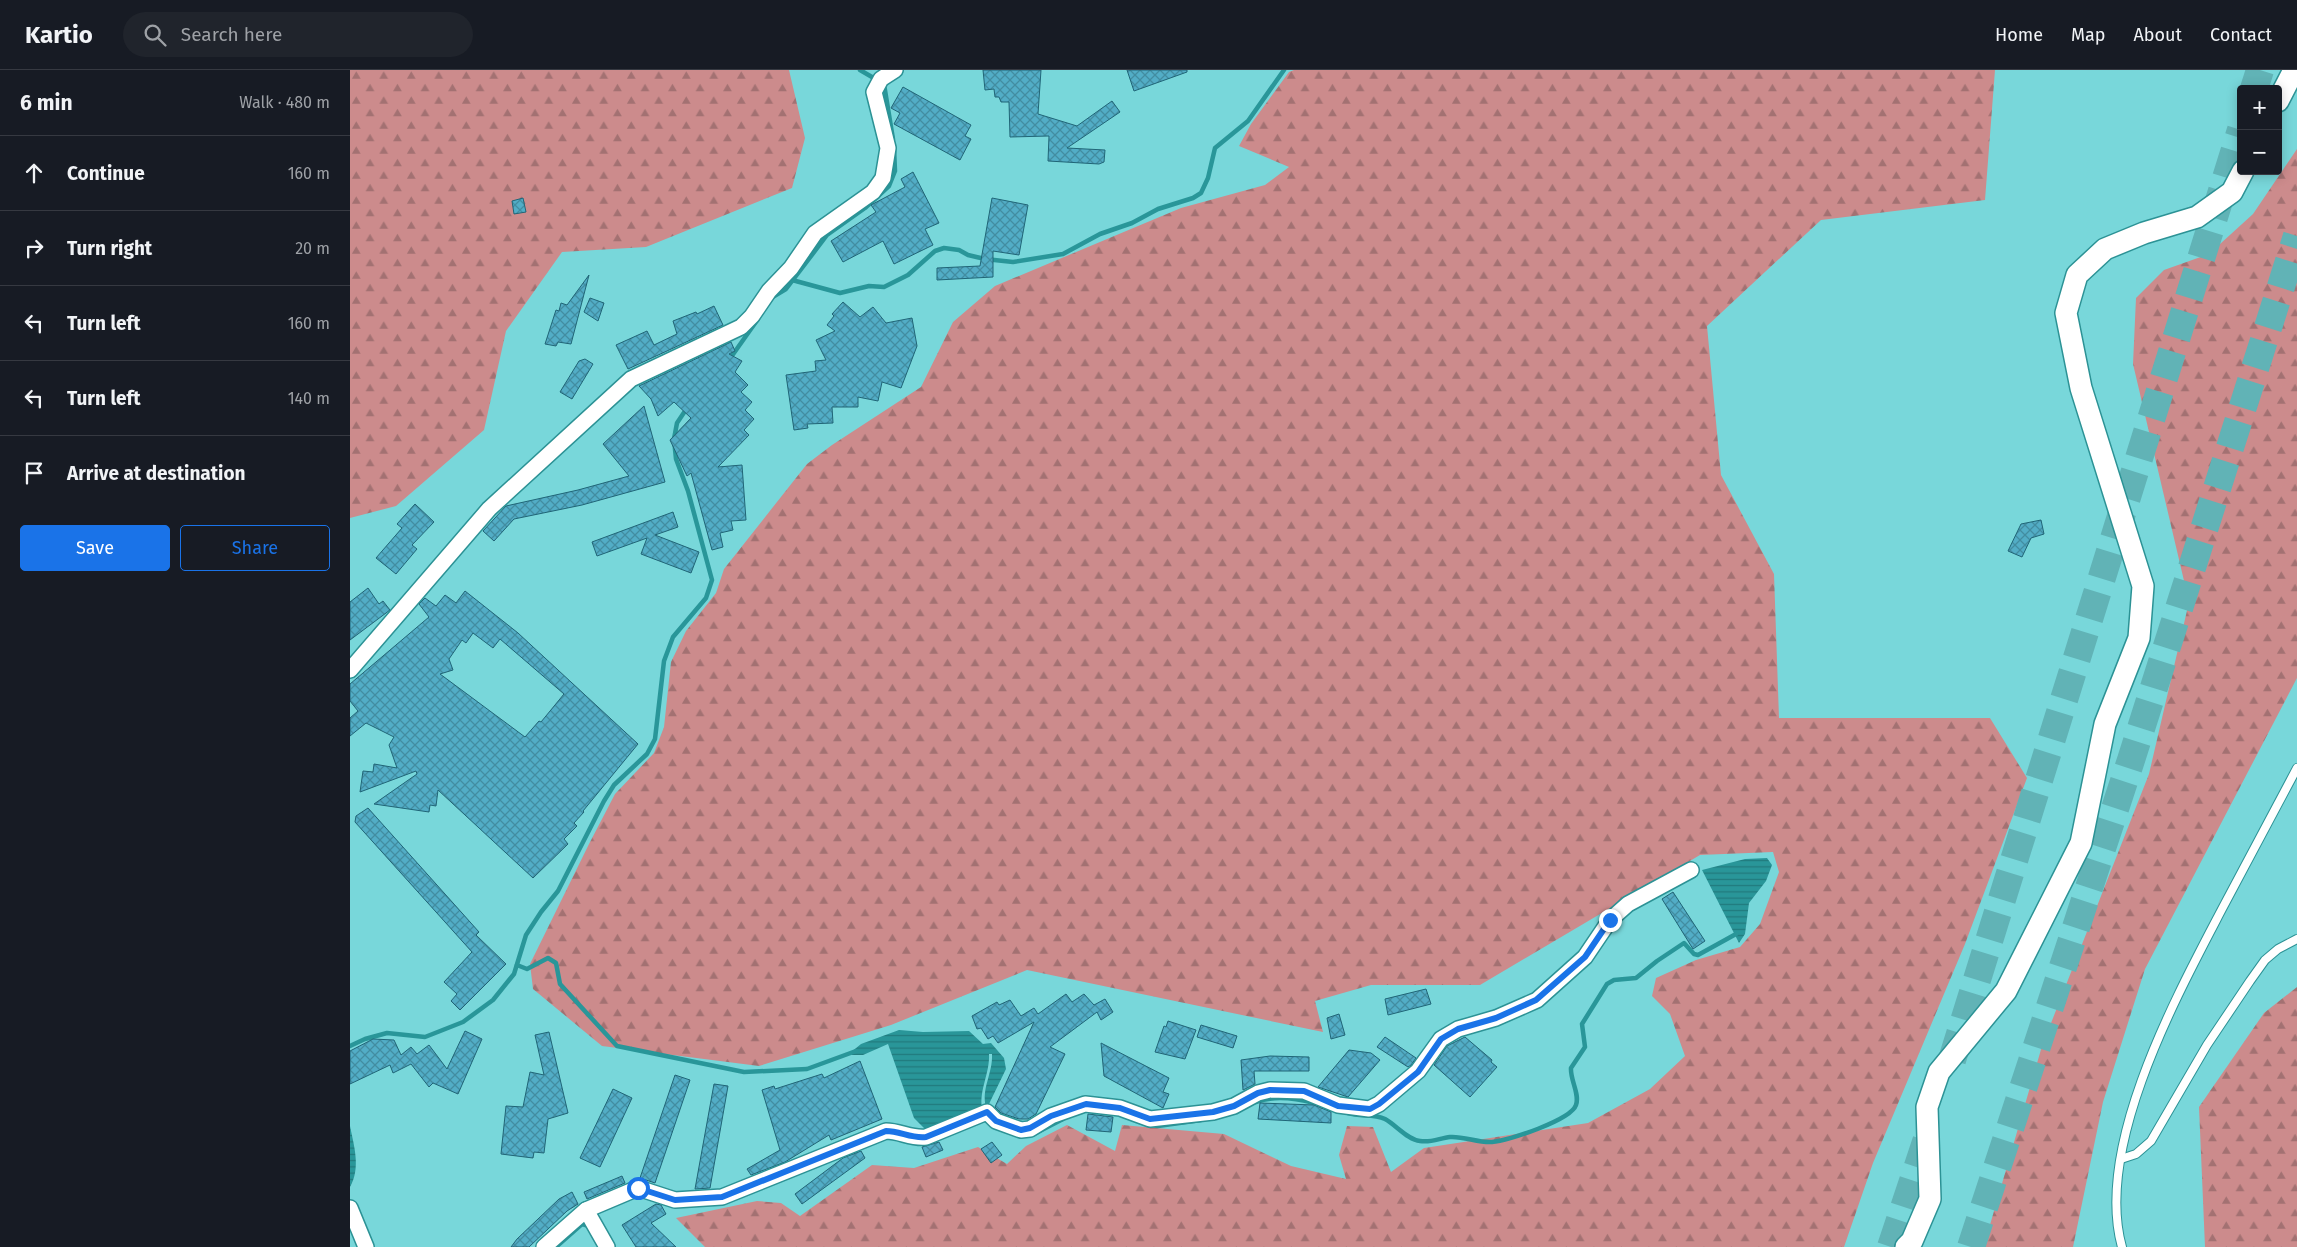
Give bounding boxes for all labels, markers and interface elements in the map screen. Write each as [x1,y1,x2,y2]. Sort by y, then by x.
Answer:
search box [123,12,473,57]
text: Kartio [25,21,93,49]
icon: search [141,21,169,49]
text: Search here [181,23,282,46]
text: Home [1995,24,2043,46]
text: Map [2071,24,2105,46]
text: About [2133,24,2182,46]
text: Contact [2210,24,2272,46]
map controls [2237,85,2282,175]
button: + [2237,85,2282,130]
text: 6 min [20,90,73,116]
text: Walk · 480 m [239,93,330,112]
button: − [2237,130,2282,175]
icon: ahead [20,159,48,187]
text: Continue [67,162,145,185]
text: 160 m [288,164,330,183]
icon: right [20,234,48,262]
text: Turn right [67,237,152,260]
text: 20 m [295,239,330,258]
icon: left [20,309,48,337]
text: Turn left [67,312,141,335]
text: 160 m [288,314,330,333]
icon: left [20,384,48,412]
text: Turn left [67,387,141,410]
text: 140 m [288,389,330,408]
icon: arrive [20,459,48,487]
text: Arrive at destination [67,462,246,485]
button: Save [20,525,170,571]
button: Share [180,525,330,571]
route end [1599,909,1622,932]
route start [627,1177,650,1200]

